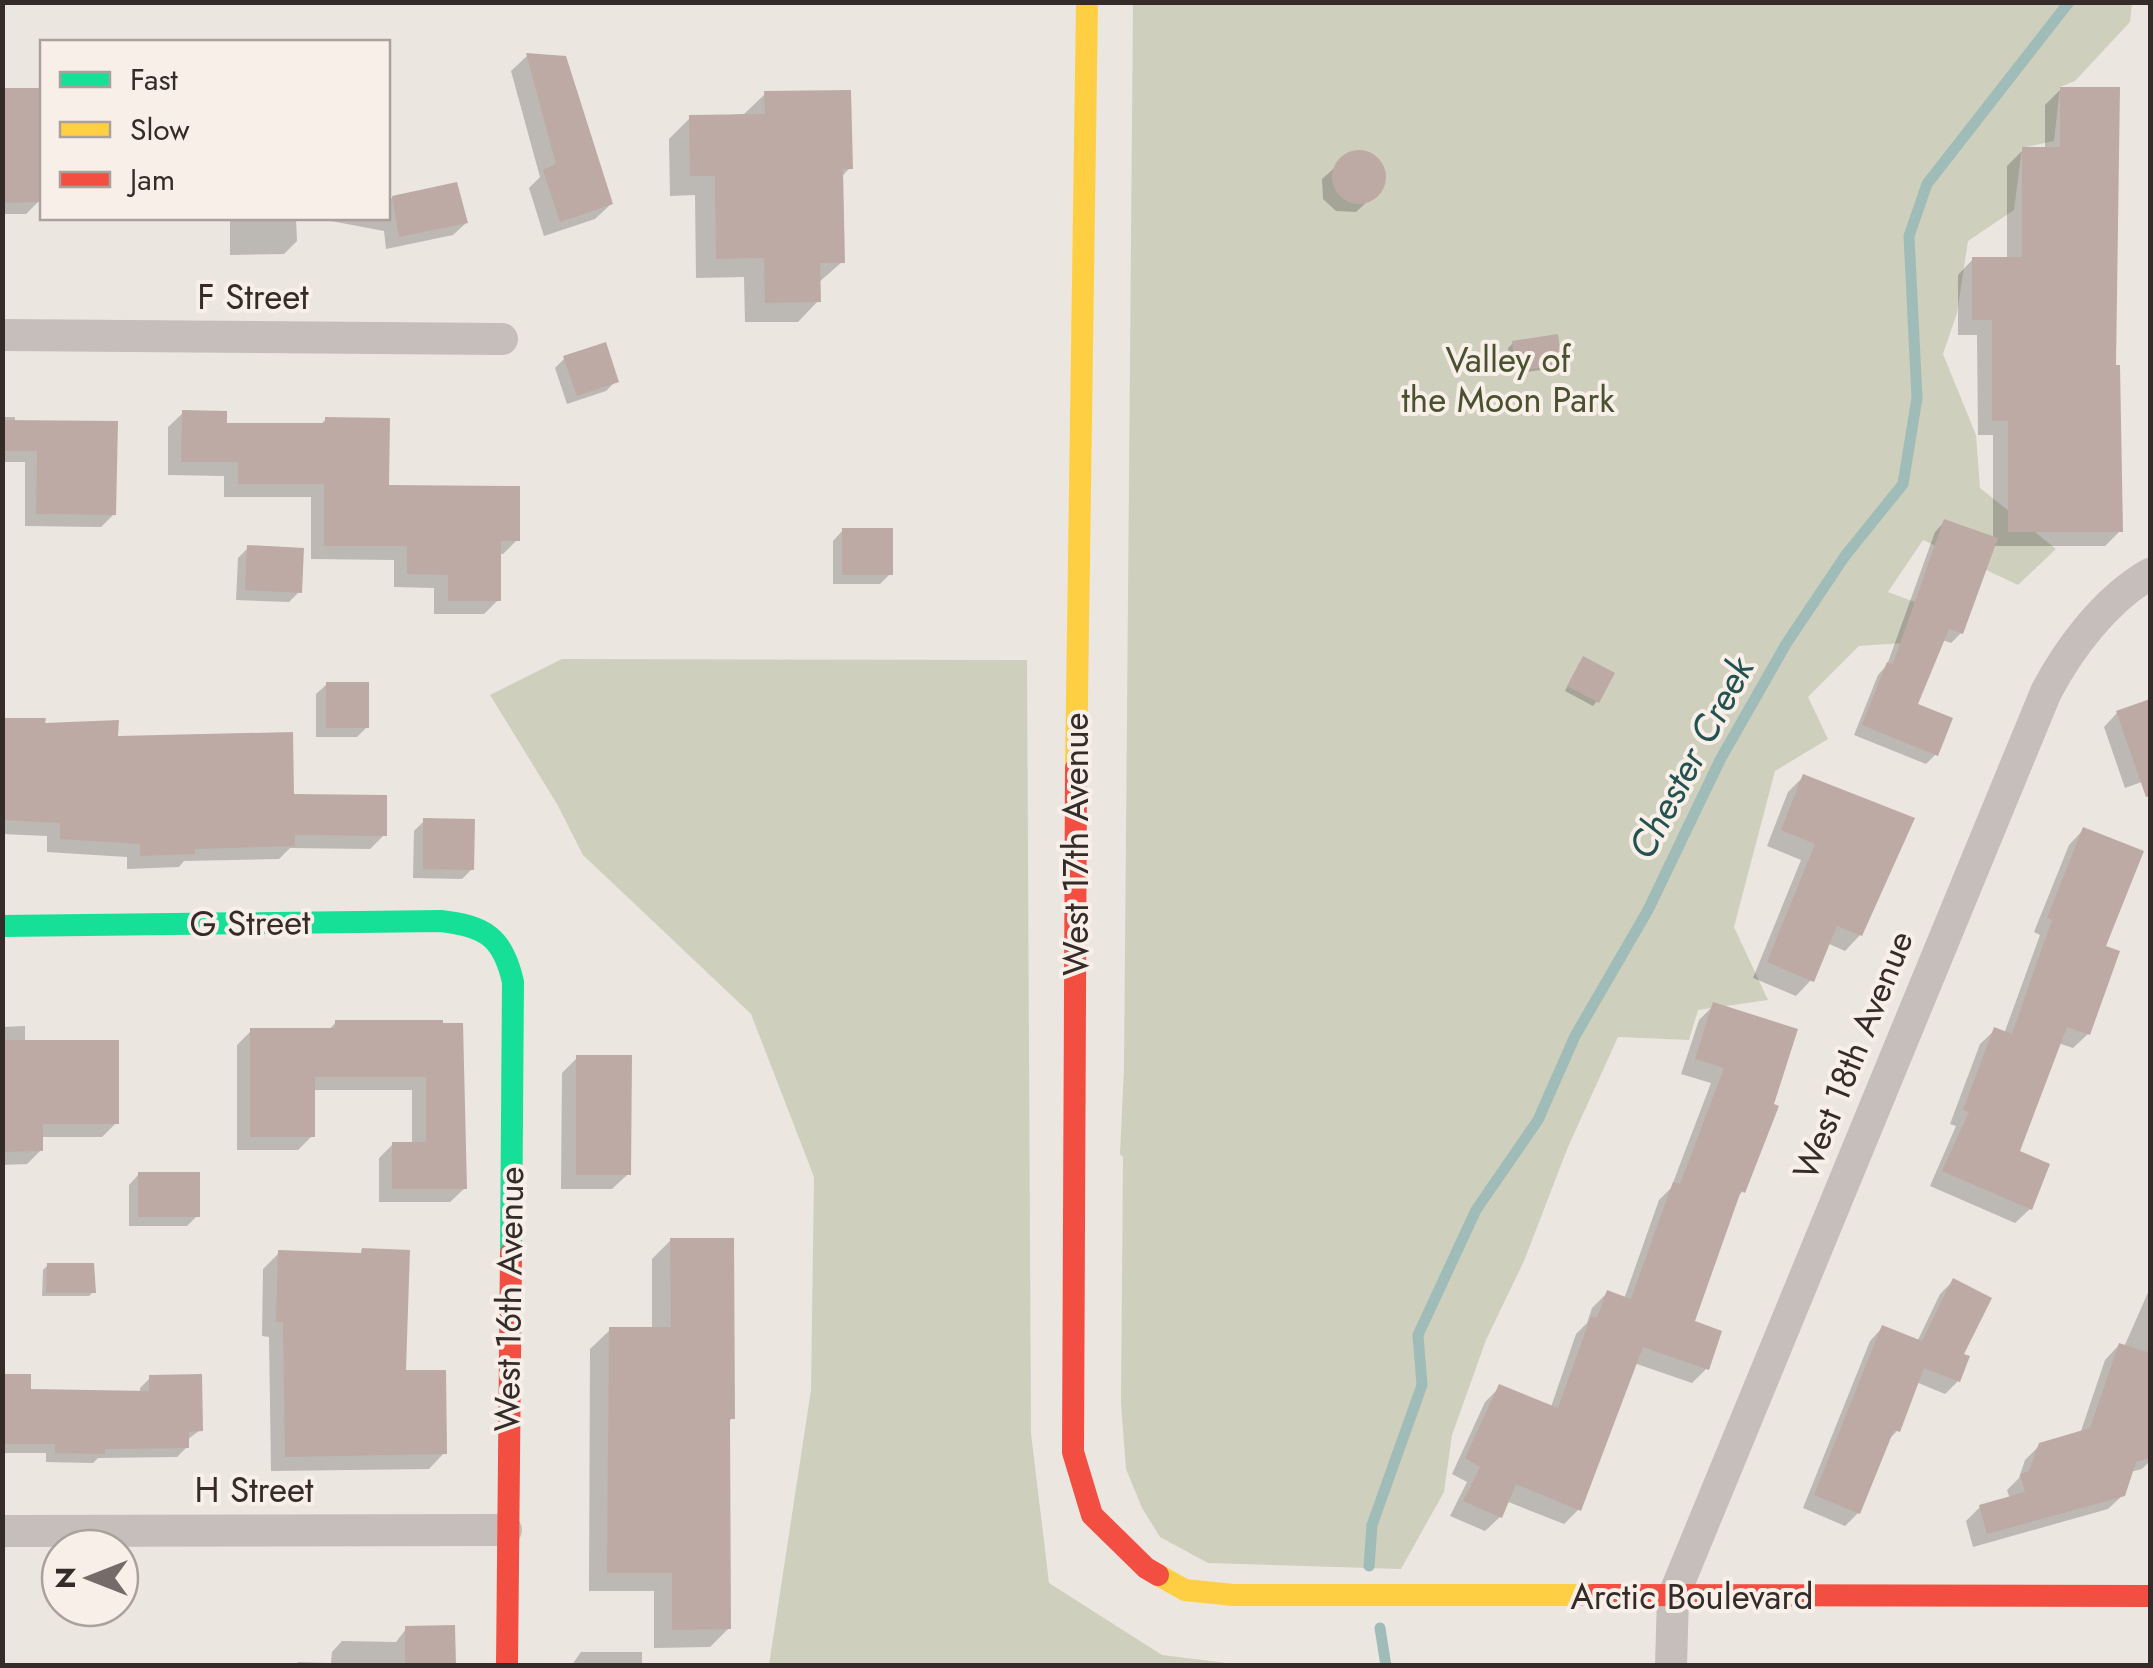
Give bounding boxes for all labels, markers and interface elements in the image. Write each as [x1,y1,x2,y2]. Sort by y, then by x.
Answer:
legend [40,40,390,220]
text: Fast [130,58,179,101]
text: Slow [130,108,190,151]
text: Jam [126,158,175,201]
street label: F Street [197,272,309,322]
park label: Valley of the Moon Park [1401,335,1615,425]
water label: Chester Creek [1614,645,1768,869]
street label: West 17th Avenue [1051,712,1101,976]
street label: G Street [189,897,312,949]
street label: West 18th Avenue [1780,923,1926,1187]
street label: West 16th Avenue [482,1166,536,1432]
street label: H Street [194,1465,314,1515]
north arrow [40,1528,140,1628]
text: N [45,1567,86,1589]
street label: Arctic Boulevard [1571,1572,1813,1622]

